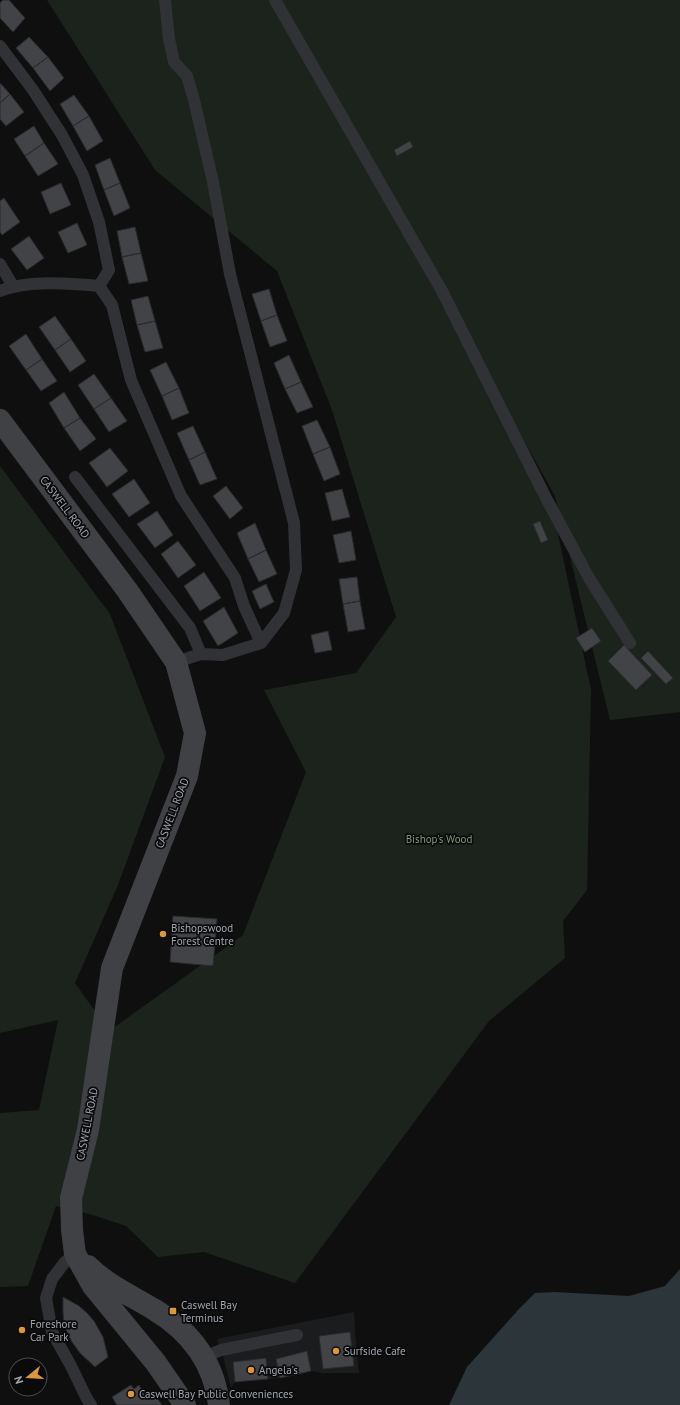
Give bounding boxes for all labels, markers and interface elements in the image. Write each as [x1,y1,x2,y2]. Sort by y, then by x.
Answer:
street label: CASWELL ROAD [37,473,93,541]
street label: CASWELL ROAD [152,776,192,850]
park label: Bishop's Wood [406,832,472,846]
place label: Bishopswood Forest Centre [171,921,234,948]
marker: Bishopswood Forest Centre [158,929,168,939]
street label: CASWELL ROAD [73,1086,101,1162]
place label: Caswell Bay Terminus [181,1298,238,1325]
marker: Caswell Bay Terminus [168,1306,178,1316]
place label: Foreshore Car Park [30,1317,77,1344]
marker: Foreshore Car Park [17,1325,27,1335]
place label: Surfside Cafe [344,1344,406,1358]
marker: Surfside Cafe [331,1346,341,1356]
north arrow [8,1357,48,1397]
place label: Angela's [259,1363,298,1377]
marker: Angela's [246,1365,256,1375]
text: N [11,1374,26,1386]
place label: Caswell Bay Public Conveniences [139,1387,294,1401]
marker: Caswell Bay Public Conveniences [126,1389,136,1399]

